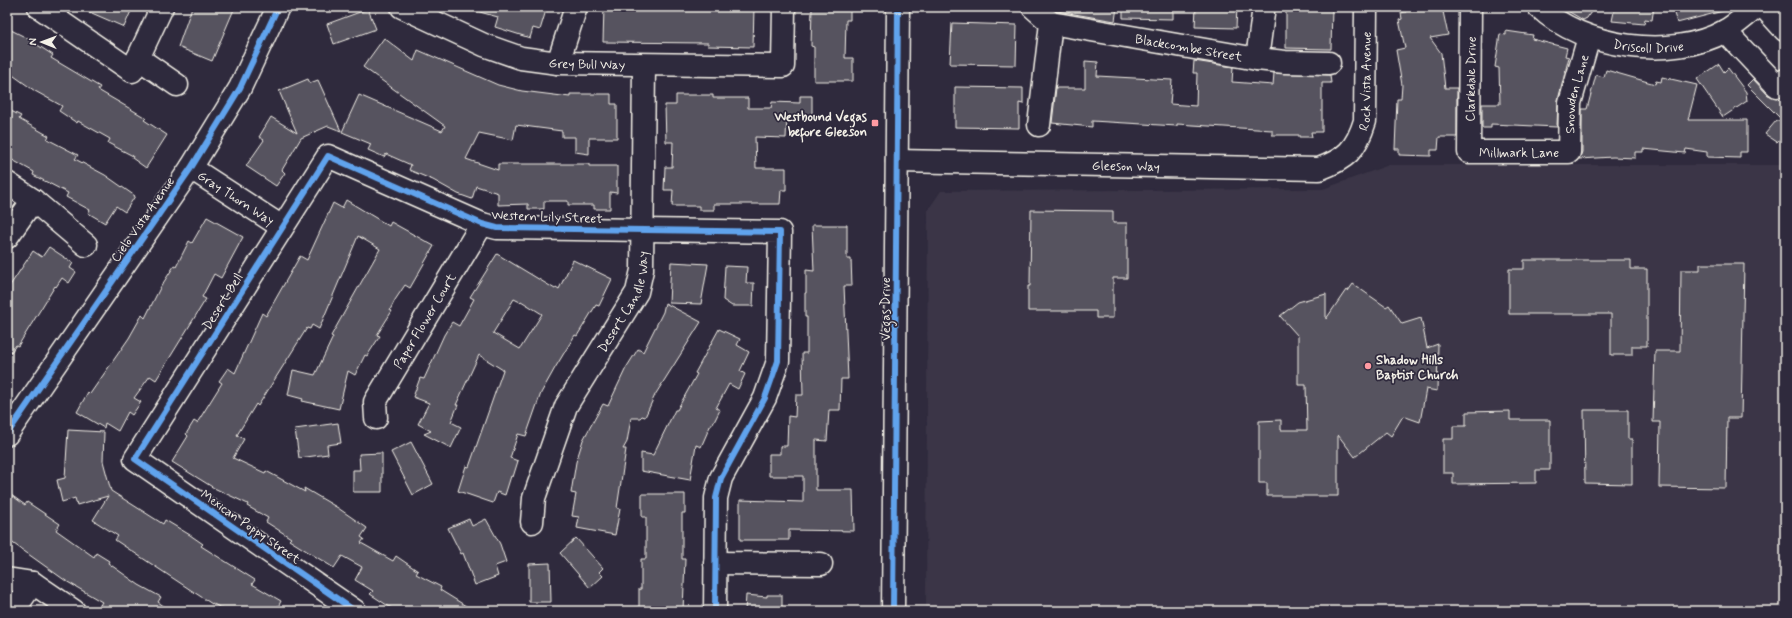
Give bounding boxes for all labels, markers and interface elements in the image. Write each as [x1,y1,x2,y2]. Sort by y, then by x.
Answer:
north arrow [22,22,62,62]
street label: Blackcombe Street [1134,31,1244,66]
street label: Rock Vista Avenue [1355,31,1376,133]
street label: Clarkdale Drive [1462,36,1481,122]
street label: Driscoll Drive [1612,36,1685,57]
text: N [26,38,40,46]
street label: Snowden Lane [1562,52,1594,134]
street label: Grey Bull Way [548,55,626,74]
place label: Westbound Vegas before Gleeson [773,109,867,143]
marker: Westbound Vegas before Gleeson [870,118,880,128]
street label: Millmark Lane [1479,145,1559,162]
street label: Gleeson Way [1092,158,1160,176]
street label: Gray Thorn Way [194,167,277,230]
street label: Cielo Vista Avenue [107,174,179,266]
street label: Western Lily Street [491,207,603,228]
street label: Desert Candle Way [594,251,652,356]
street label: Desert Bell [199,270,247,333]
street label: Paper Flower Court [390,270,461,372]
street label: Vegas Drive [878,277,897,341]
place label: Shadow Hills Baptist Church [1376,352,1459,384]
marker: Shadow Hills Baptist Church [1363,361,1373,371]
street label: Mexican Poppy Street [197,486,304,568]

